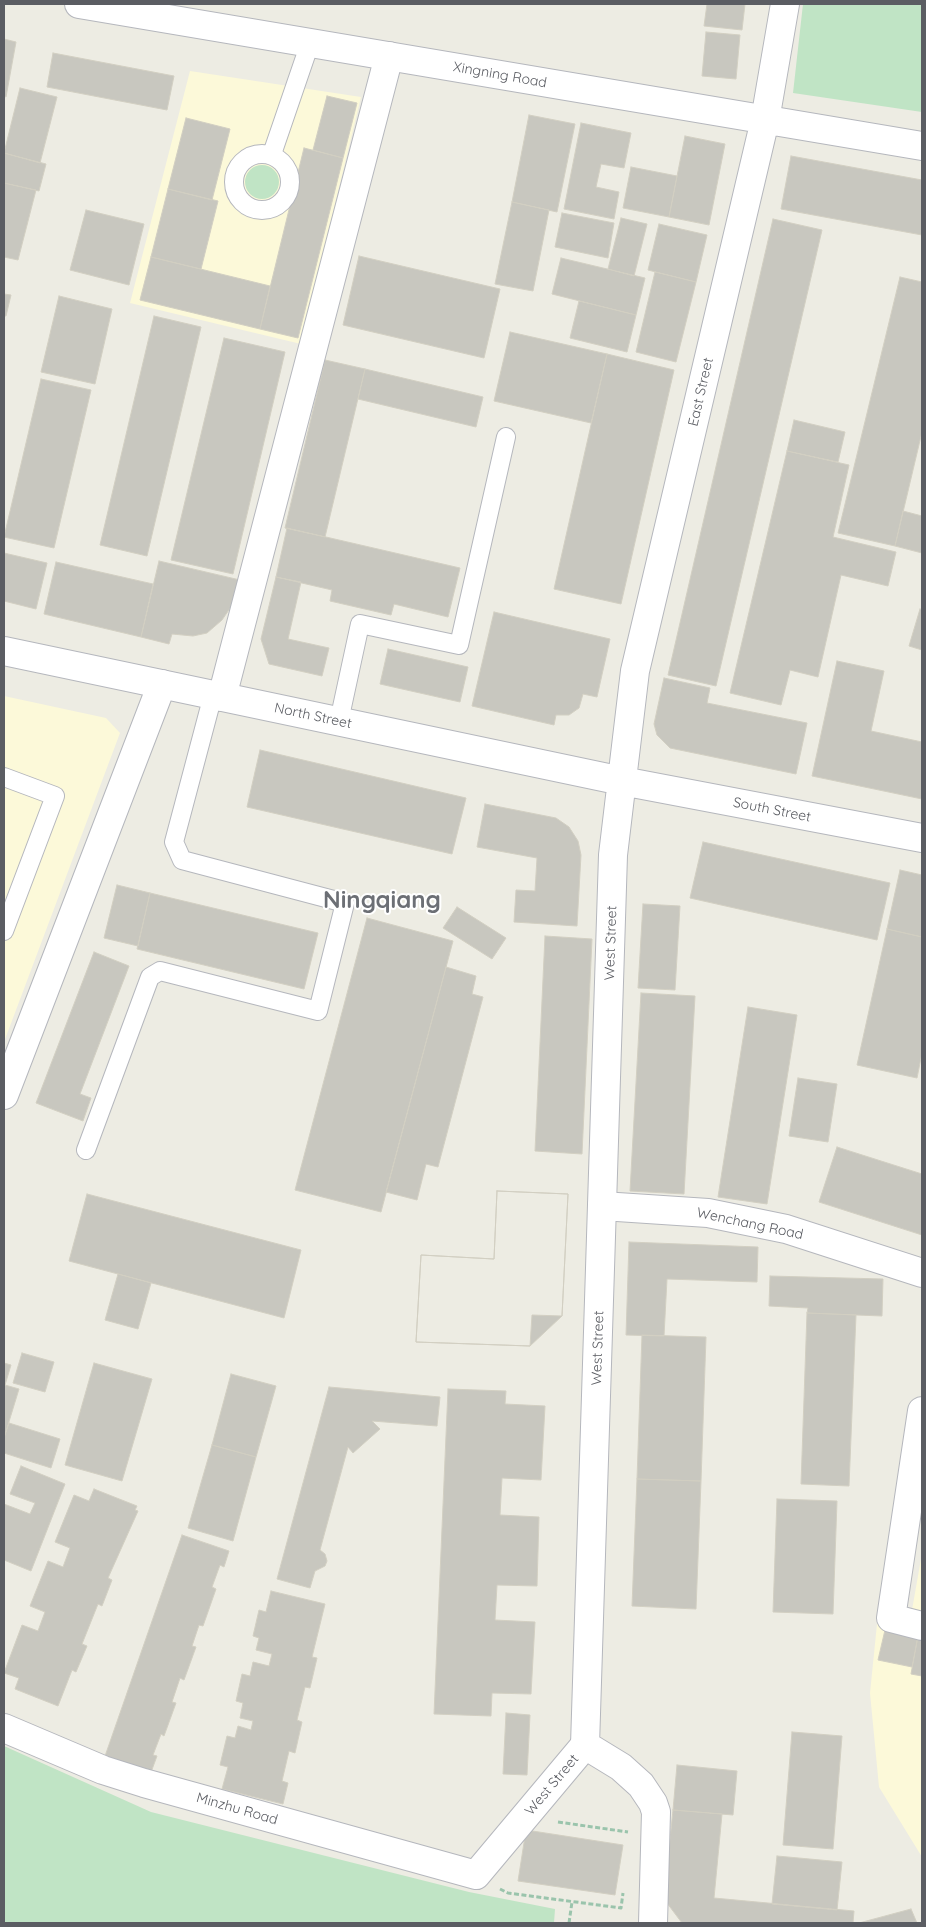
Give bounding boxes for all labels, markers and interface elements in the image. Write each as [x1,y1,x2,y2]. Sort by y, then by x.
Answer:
street label: Xingning Road [452,58,548,92]
street label: East Street [685,356,717,428]
street label: North Street [273,700,353,732]
street label: South Street [732,794,812,826]
district label: Ningqiang [323,887,441,915]
street label: West Street [601,905,621,981]
street label: Wenchang Road [695,1205,805,1243]
street label: West Street [588,1310,608,1386]
street label: West Street [522,1751,582,1819]
street label: Minzhu Road [194,1789,280,1829]

